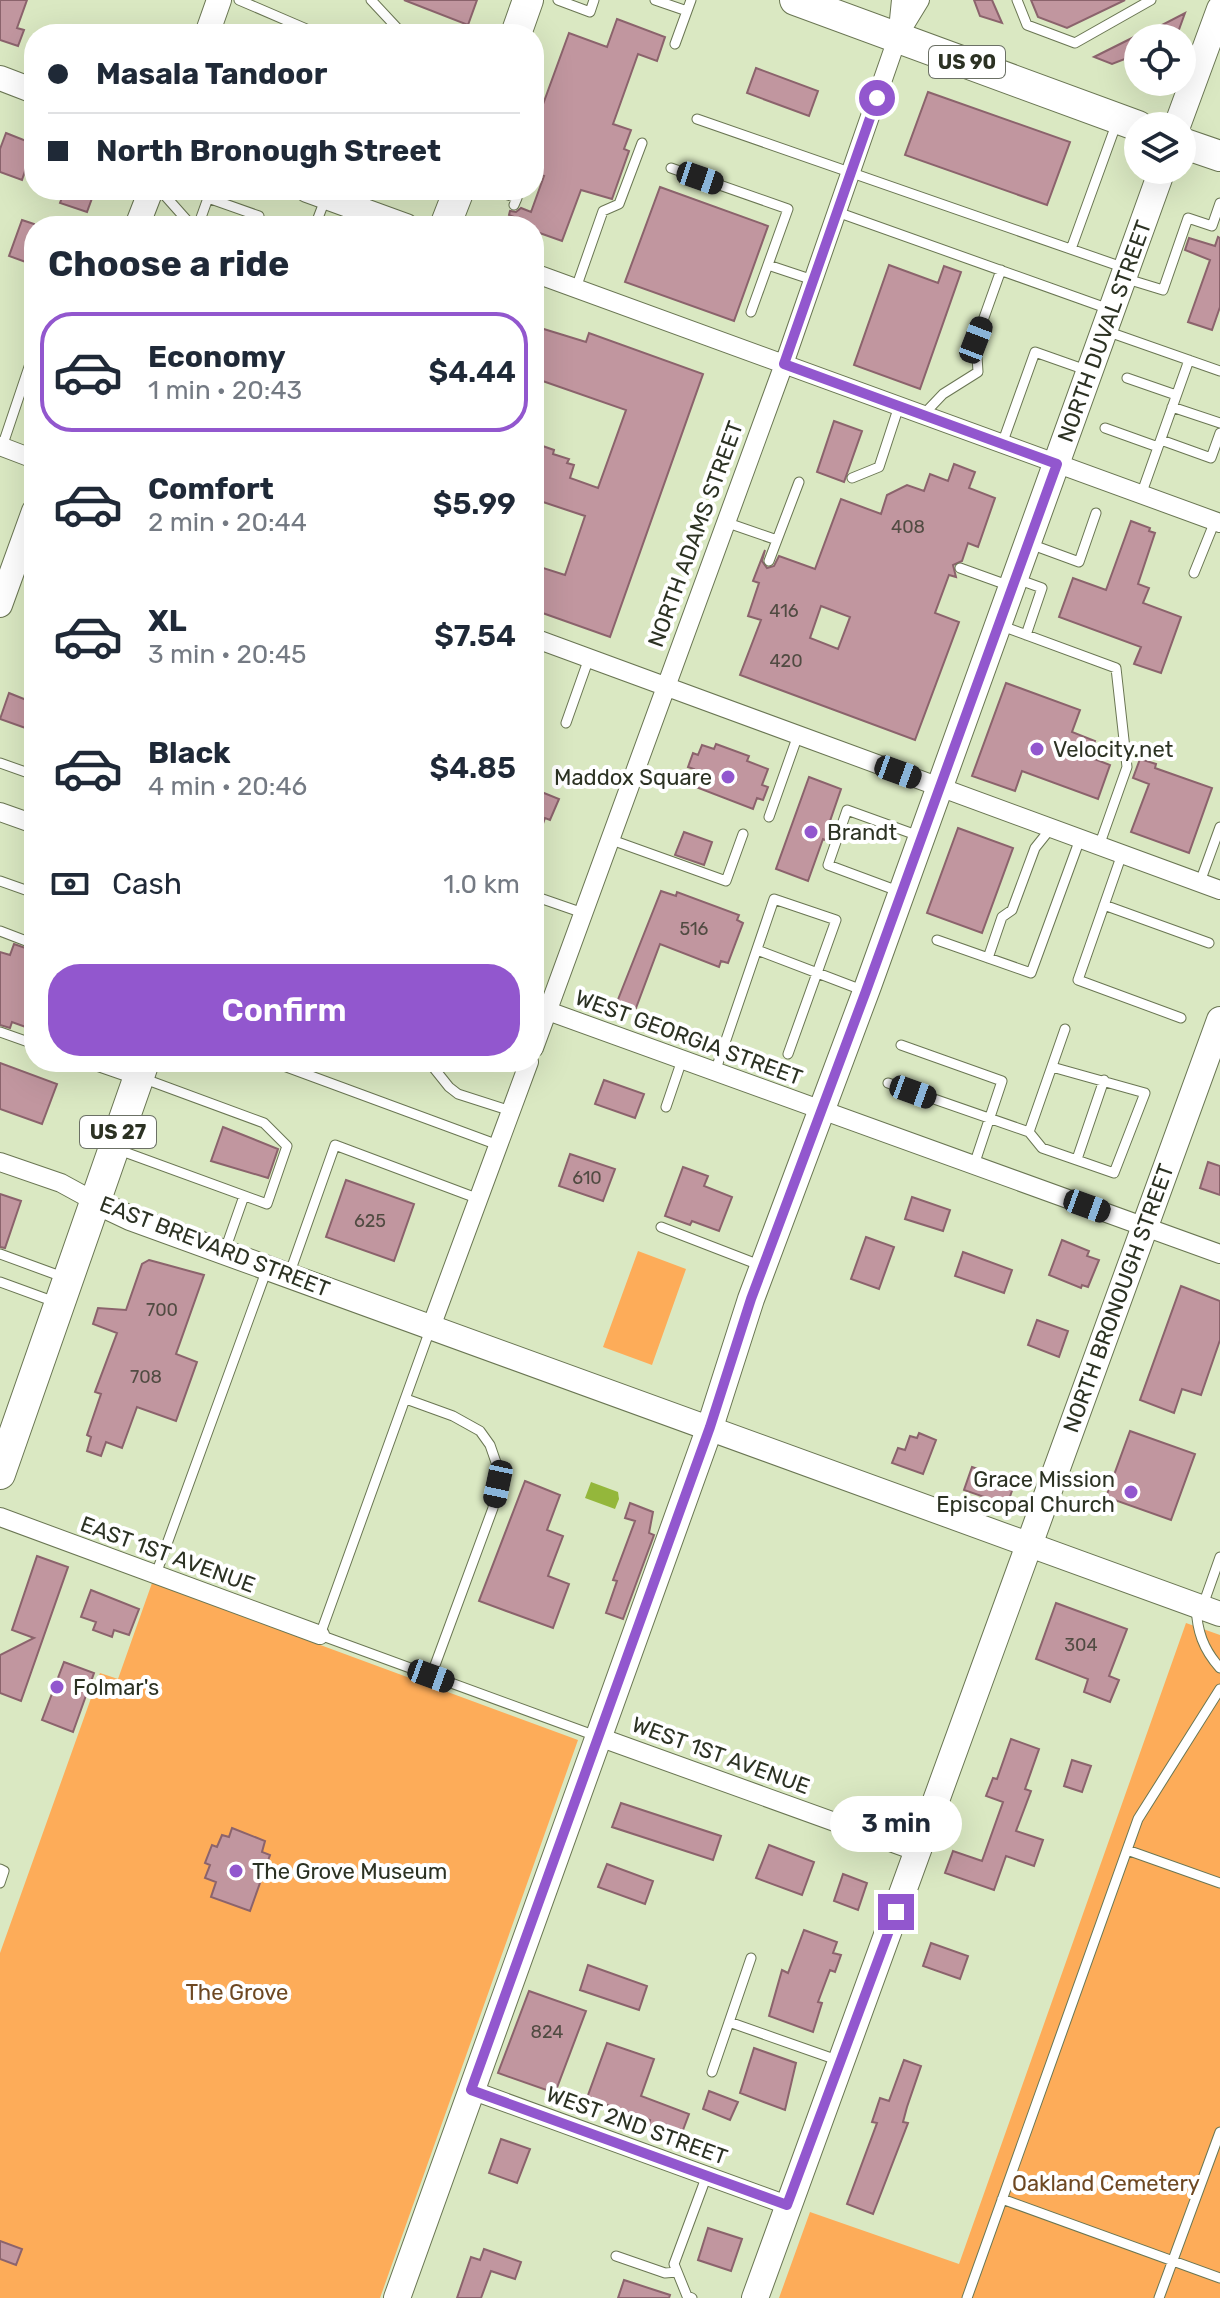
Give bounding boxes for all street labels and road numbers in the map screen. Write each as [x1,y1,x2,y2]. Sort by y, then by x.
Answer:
road number: US 90 [929,46,1005,78]
street label: NORTH DUVAL STREET [1052,216,1157,446]
street label: NORTH ADAMS STREET [642,417,749,651]
street label: WEST GEORGIA STREET [571,984,806,1091]
road number: US 27 [80,1116,156,1148]
street label: NORTH BRONOUGH STREET [1057,1160,1180,1436]
street label: EAST BREVARD STREET [96,1190,334,1303]
street label: EAST 1ST AVENUE [77,1510,259,1599]
street label: WEST 1ST AVENUE [628,1711,814,1800]
street label: WEST 2ND STREET [543,2080,731,2171]

